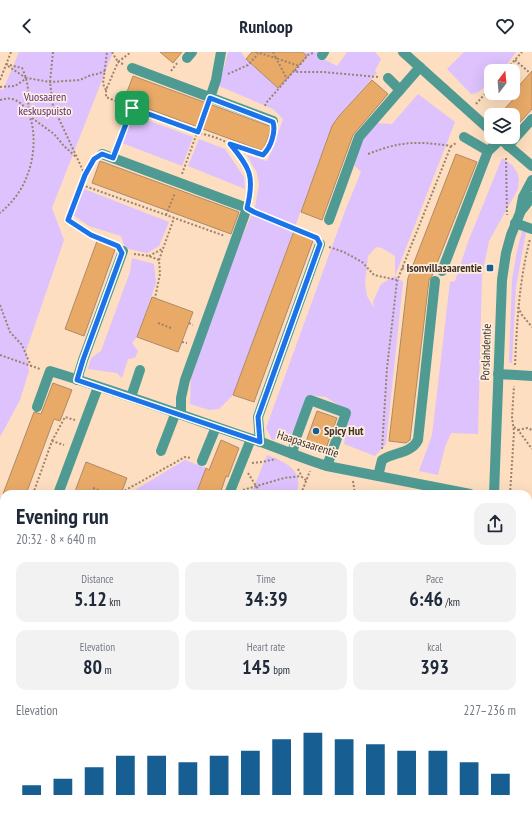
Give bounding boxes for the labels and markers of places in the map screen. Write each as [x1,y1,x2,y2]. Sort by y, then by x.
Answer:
pin [115,91,149,125]
place label: Isonvillasaarentie [406,260,482,275]
marker: Isonvillasaarentie [485,263,495,273]
place label: Spicy Hut [324,423,364,438]
marker: Spicy Hut [311,426,321,436]

